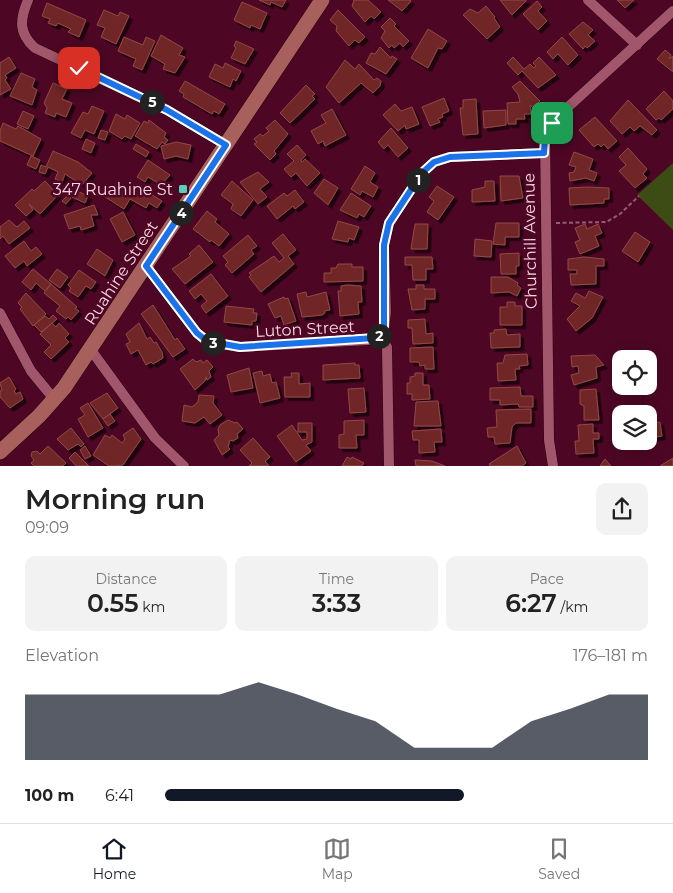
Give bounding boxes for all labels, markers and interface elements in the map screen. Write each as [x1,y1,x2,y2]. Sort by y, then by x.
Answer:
pin [58,47,100,89]
icon: check [65,54,93,82]
pin: 5 [140,90,164,114]
text: 5 [148,93,157,111]
pin [531,102,573,144]
icon: arrive [538,109,566,137]
pin: 1 [406,168,430,192]
text: 1 [416,171,421,189]
street label: Churchill Avenue [519,173,541,309]
place label: 347 Ruahine St [53,180,173,199]
marker: 347 Ruahine St [177,183,189,195]
pin: 4 [168,200,194,226]
text: 4 [177,204,186,222]
street label: Ruahine Street [80,217,162,328]
street label: Luton Street [255,317,356,341]
pin: 2 [366,324,392,348]
text: 2 [375,327,384,345]
pin: 3 [200,330,226,356]
text: 3 [209,334,218,352]
map controls [612,350,657,450]
button: locate [612,350,657,395]
button: layers [612,405,657,450]
text: Morning run [25,482,205,516]
button: share [596,483,648,535]
text: 09:09 [25,518,69,537]
text: Distance [95,570,157,588]
text: Time [319,570,354,588]
text: Pace [530,570,564,588]
text: 0.55 [87,588,139,618]
text: 3:33 [312,588,361,618]
text: 6:27 [505,588,557,618]
text: km [139,598,165,616]
text: /km [557,598,588,616]
text: Elevation [25,646,99,665]
text: 176–181 m [573,646,648,665]
text: 100 m [25,786,74,805]
text: 6:41 [105,786,134,805]
tab: Home [93,835,136,883]
tab: Map [322,835,353,883]
tab: Saved [538,835,580,883]

